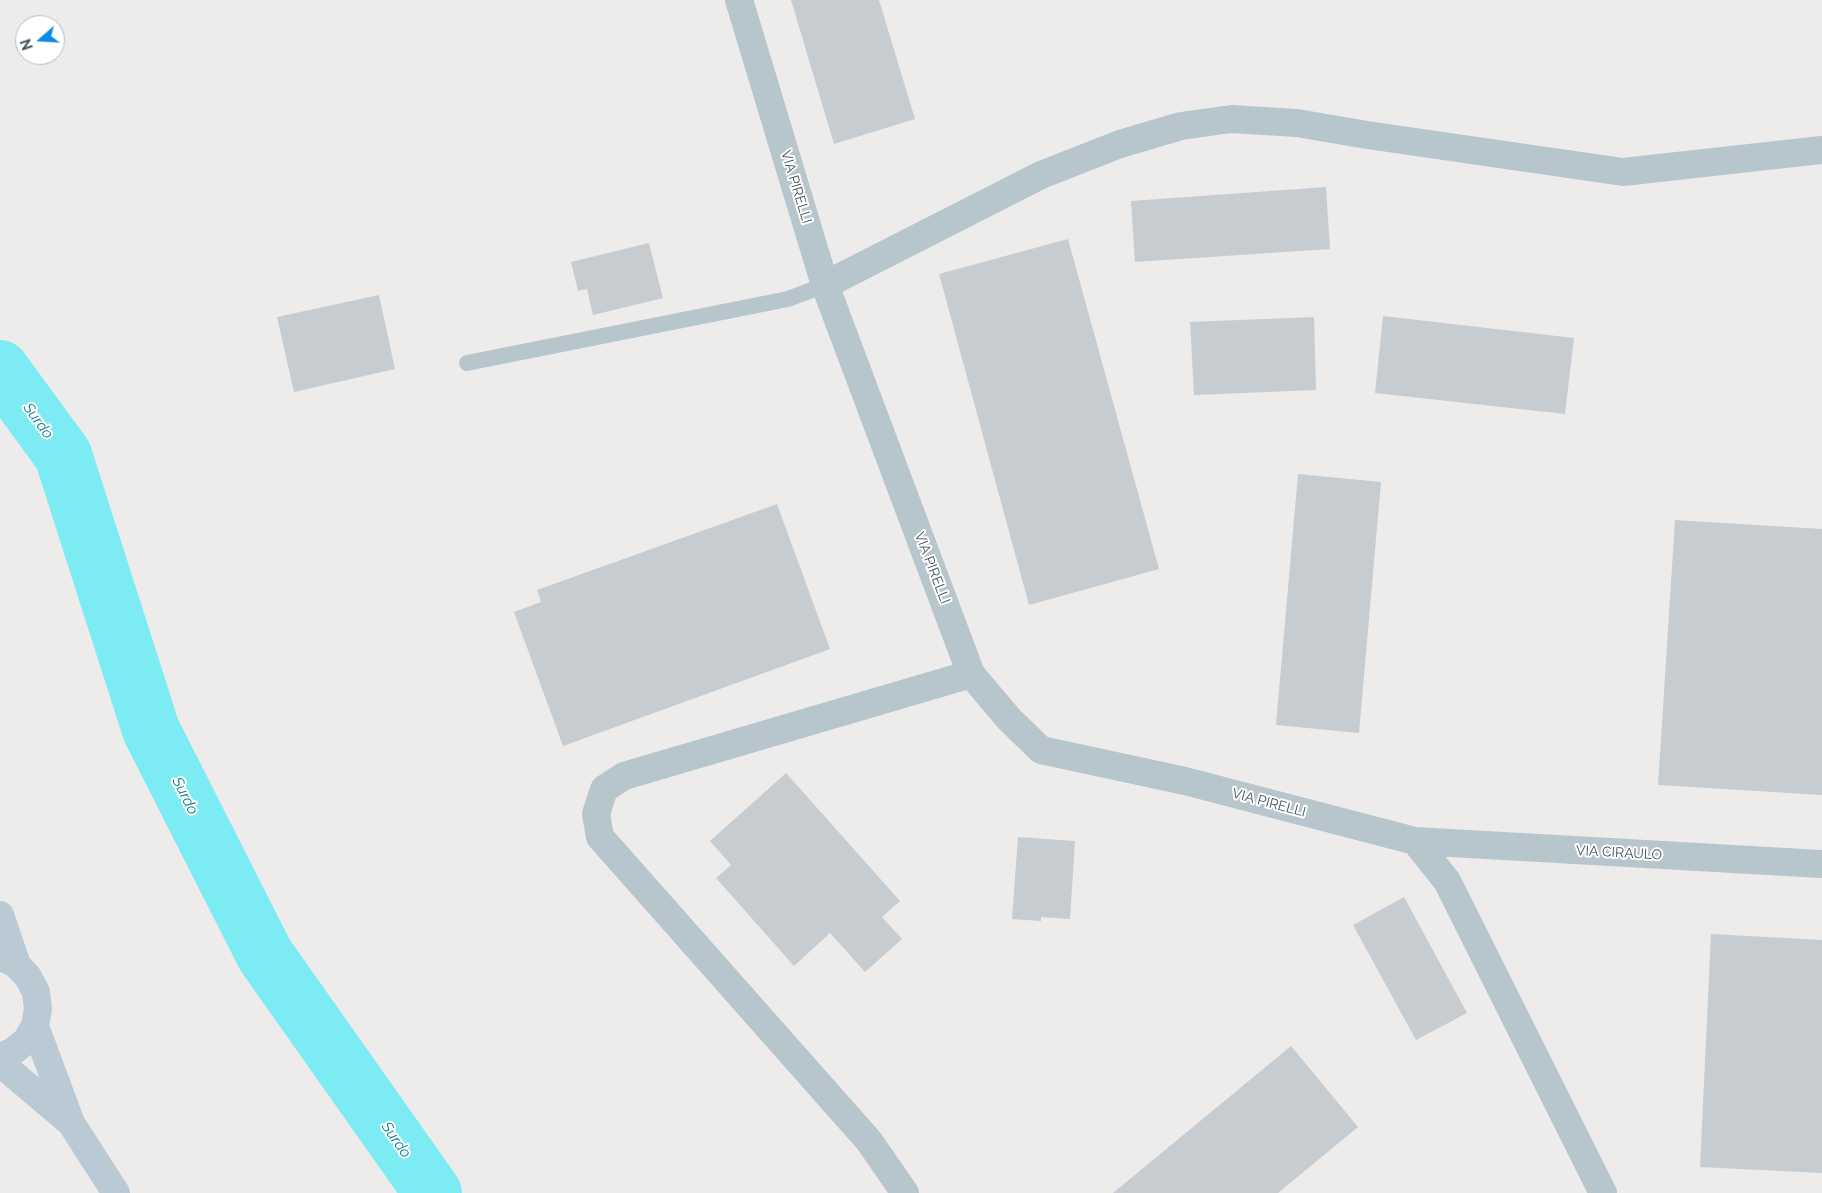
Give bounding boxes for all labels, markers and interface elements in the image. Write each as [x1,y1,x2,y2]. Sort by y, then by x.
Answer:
north arrow [15,15,65,65]
text: N [17,37,36,52]
street label: VIA PIRELLI [777,148,815,226]
water label: Surdo [19,400,57,442]
street label: VIA PIRELLI [911,530,953,606]
water label: Surdo [168,774,202,818]
street label: VIA PIRELLI [1230,785,1308,821]
street label: VIA CIRAULO [1576,842,1662,864]
water label: Surdo [377,1119,415,1161]

